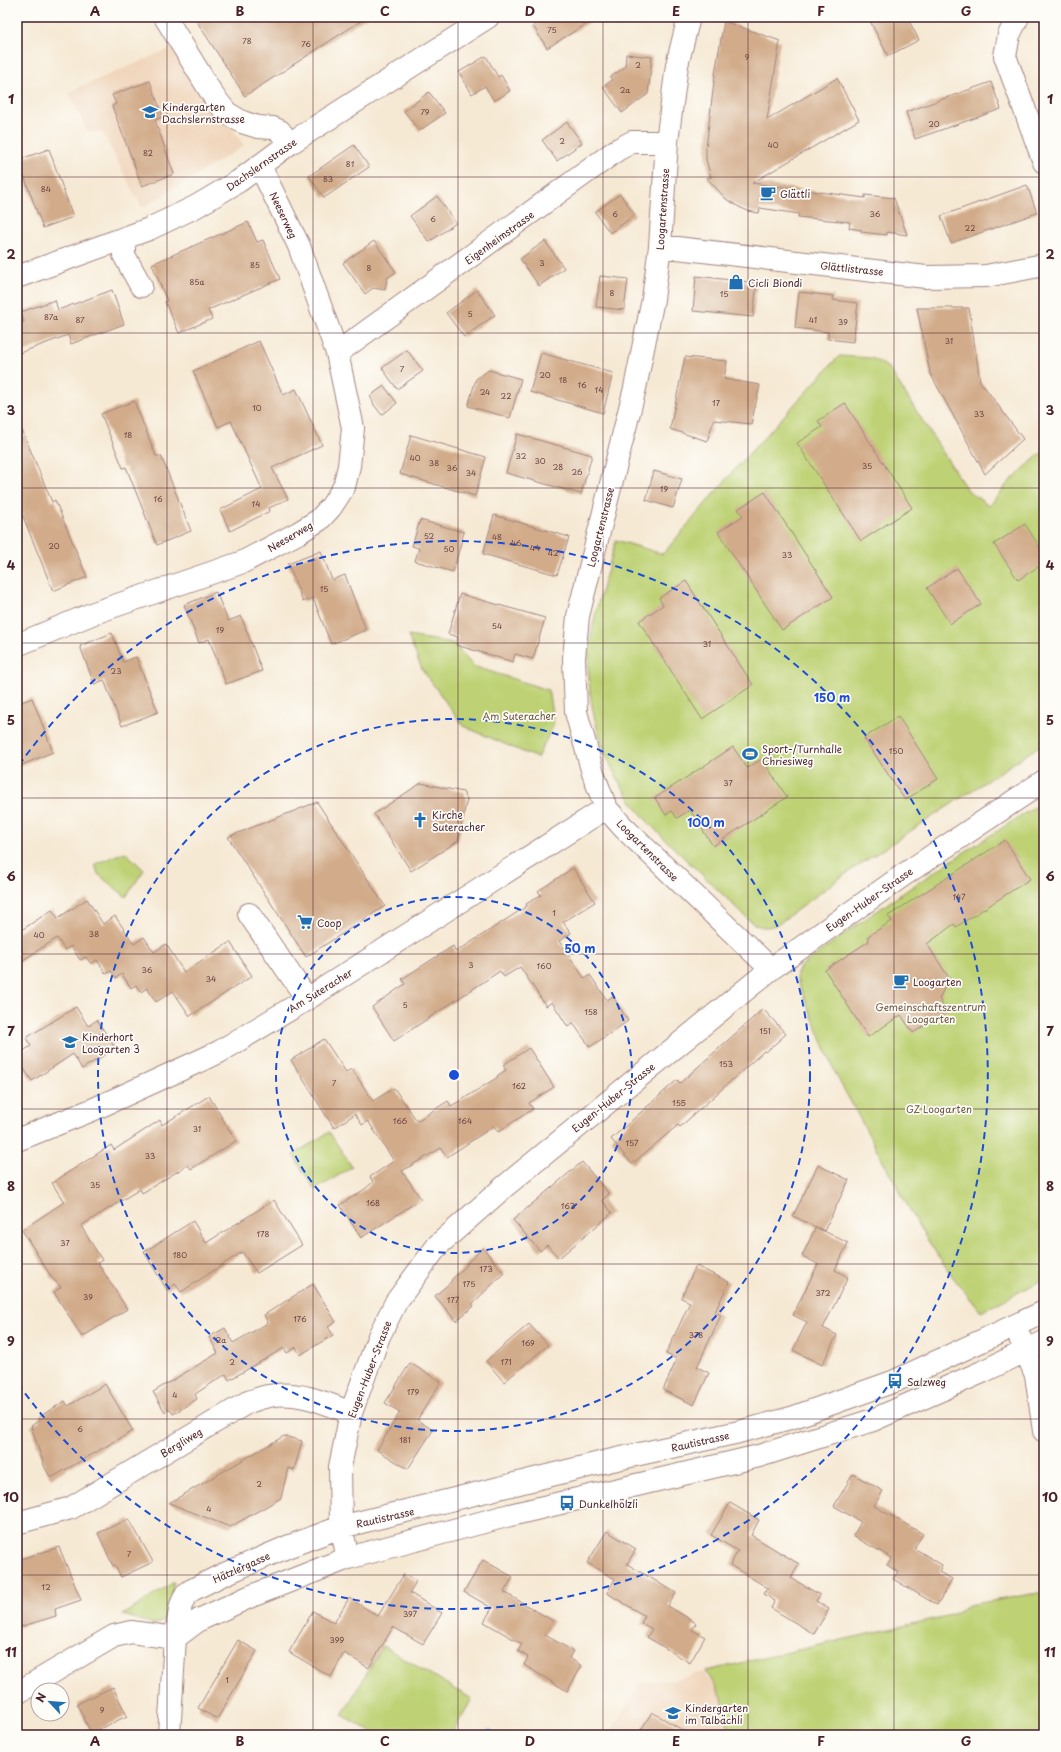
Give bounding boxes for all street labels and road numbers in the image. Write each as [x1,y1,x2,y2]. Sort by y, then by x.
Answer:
street label: Dachslernstrasse [223,134,299,194]
street label: Loogartenstrasse [652,168,672,250]
street label: Neeserweg [267,189,301,241]
street label: Eigenheimstrasse [461,207,537,267]
street label: Glättlistrasse [820,257,884,279]
street label: Loogartenstrasse [583,485,617,569]
street label: Neeserweg [265,517,315,555]
street label: Loogartenstrasse [614,816,682,884]
street label: Eugen-Huber-Strasse [822,863,916,935]
street label: Am Suteracher [285,964,355,1016]
street label: Eugen-Huber-Strasse [568,1059,658,1135]
street label: Eugen-Huber-Strasse [344,1318,394,1420]
street label: Bergliweg [157,1424,205,1460]
street label: Rautistrasse [669,1427,731,1455]
street label: Rautistrasse [354,1503,416,1531]
street label: Hätzlergasse [210,1548,272,1586]

